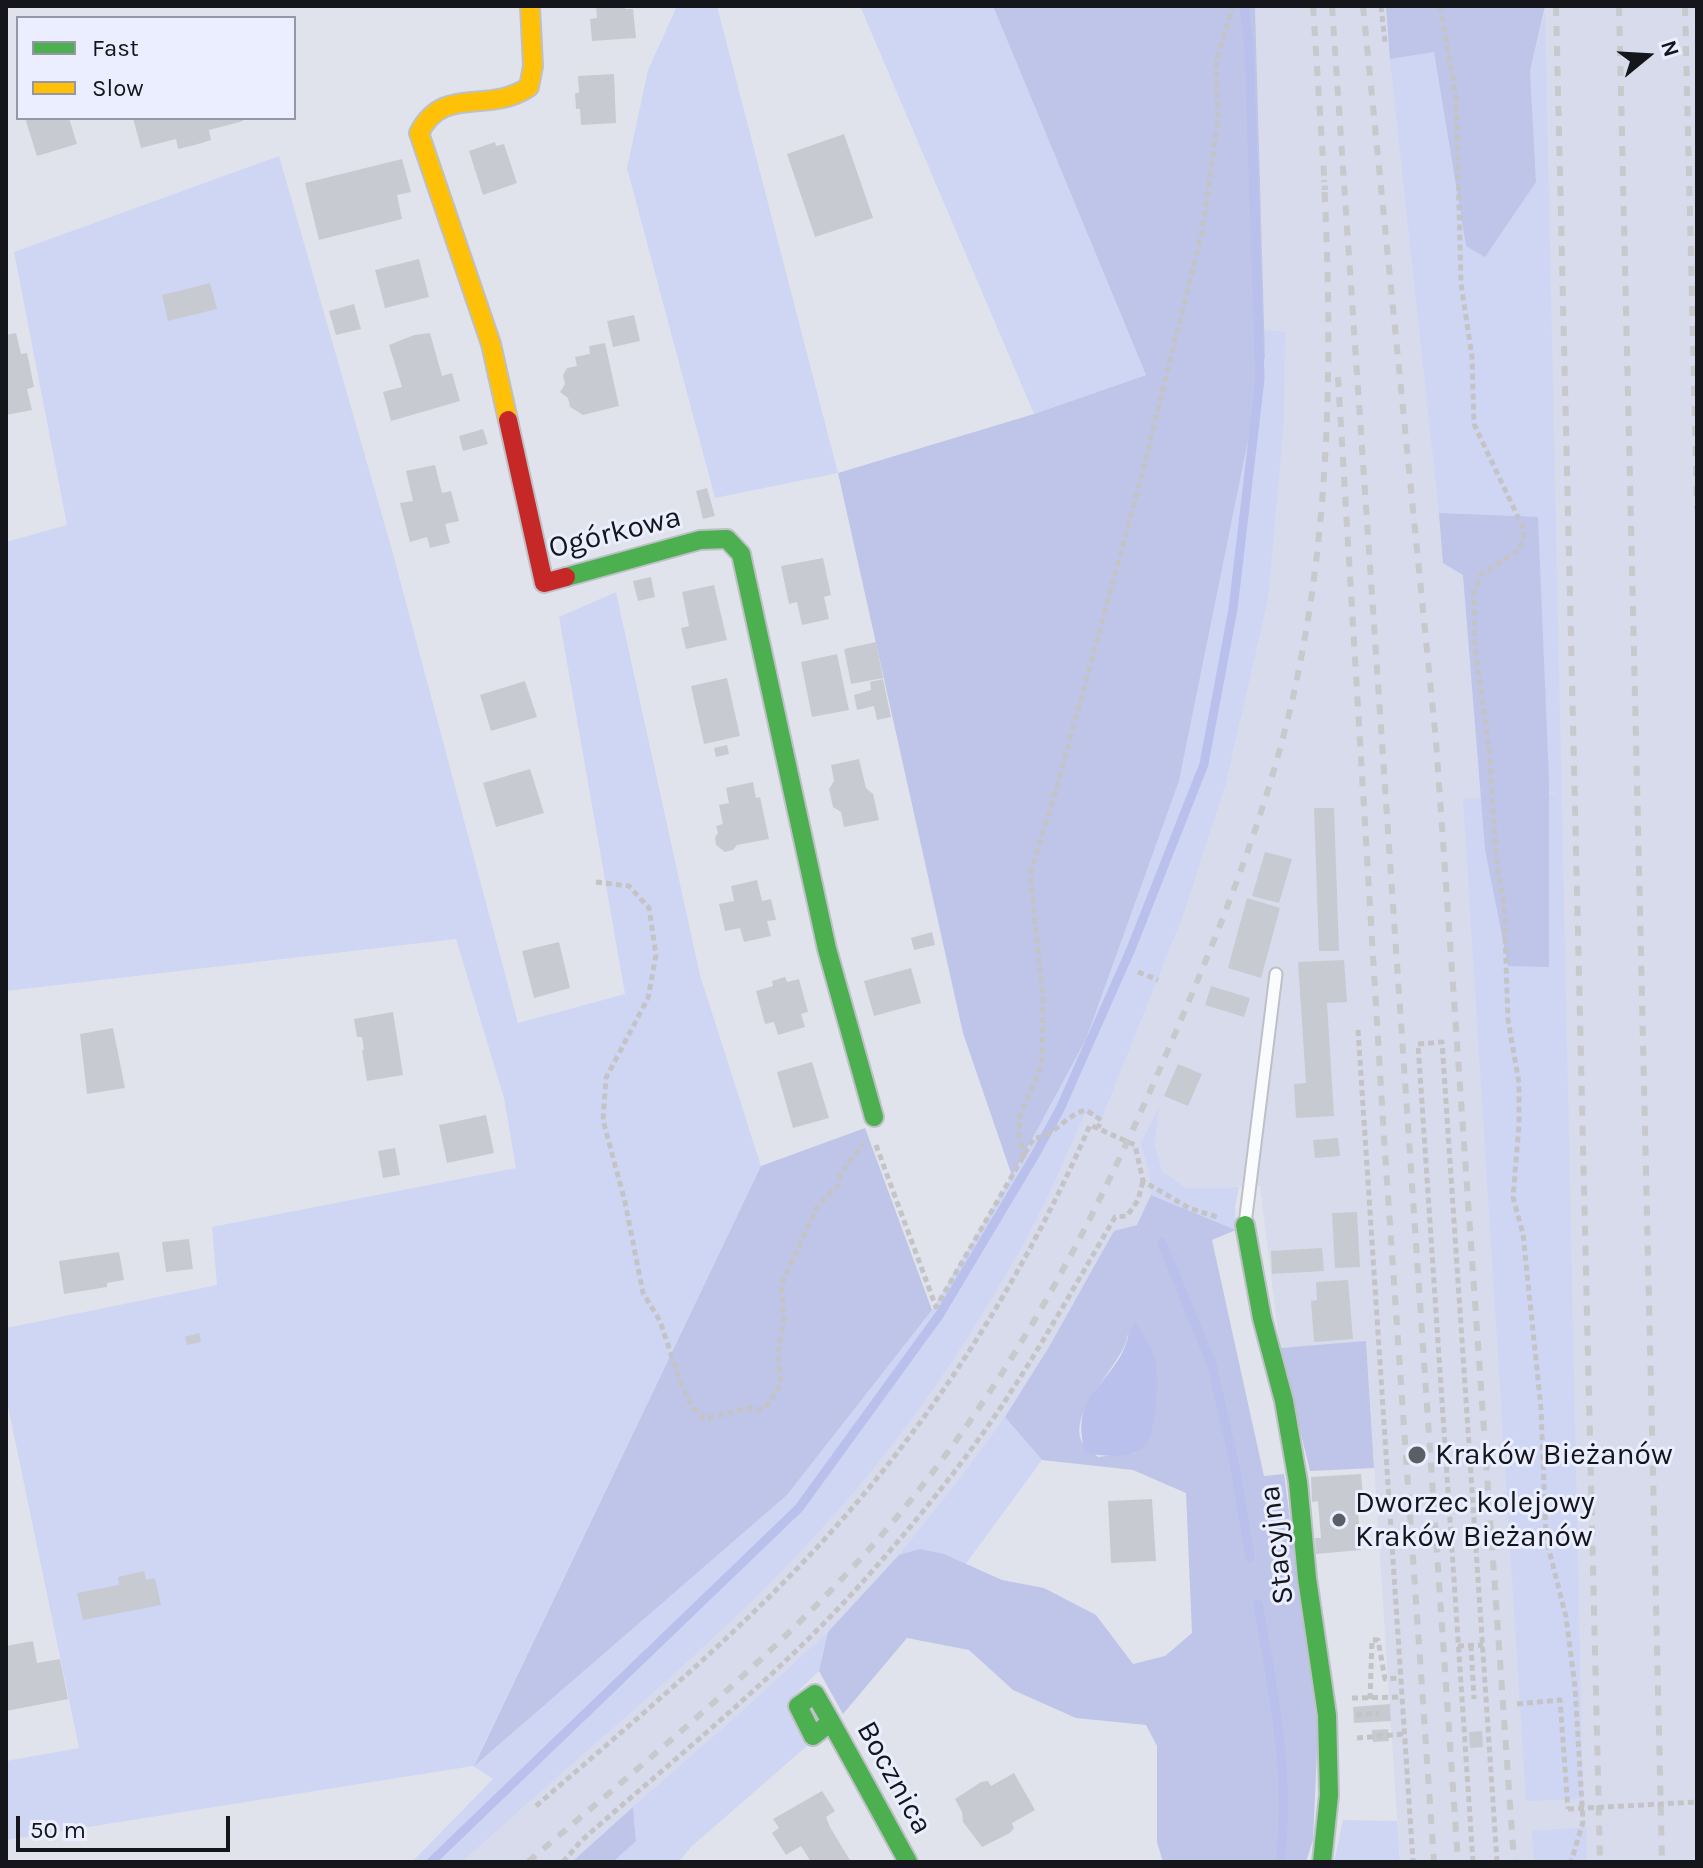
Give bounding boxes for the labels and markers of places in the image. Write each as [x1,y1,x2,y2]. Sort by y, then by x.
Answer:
place label: Kraków Bieżanów [1435,1437,1673,1473]
marker: Kraków Bieżanów [1406,1444,1428,1466]
place label: Dworzec kolejowy Kraków Bieżanów [1355,1485,1595,1556]
marker: Dworzec kolejowy Kraków Bieżanów [1330,1511,1348,1529]

